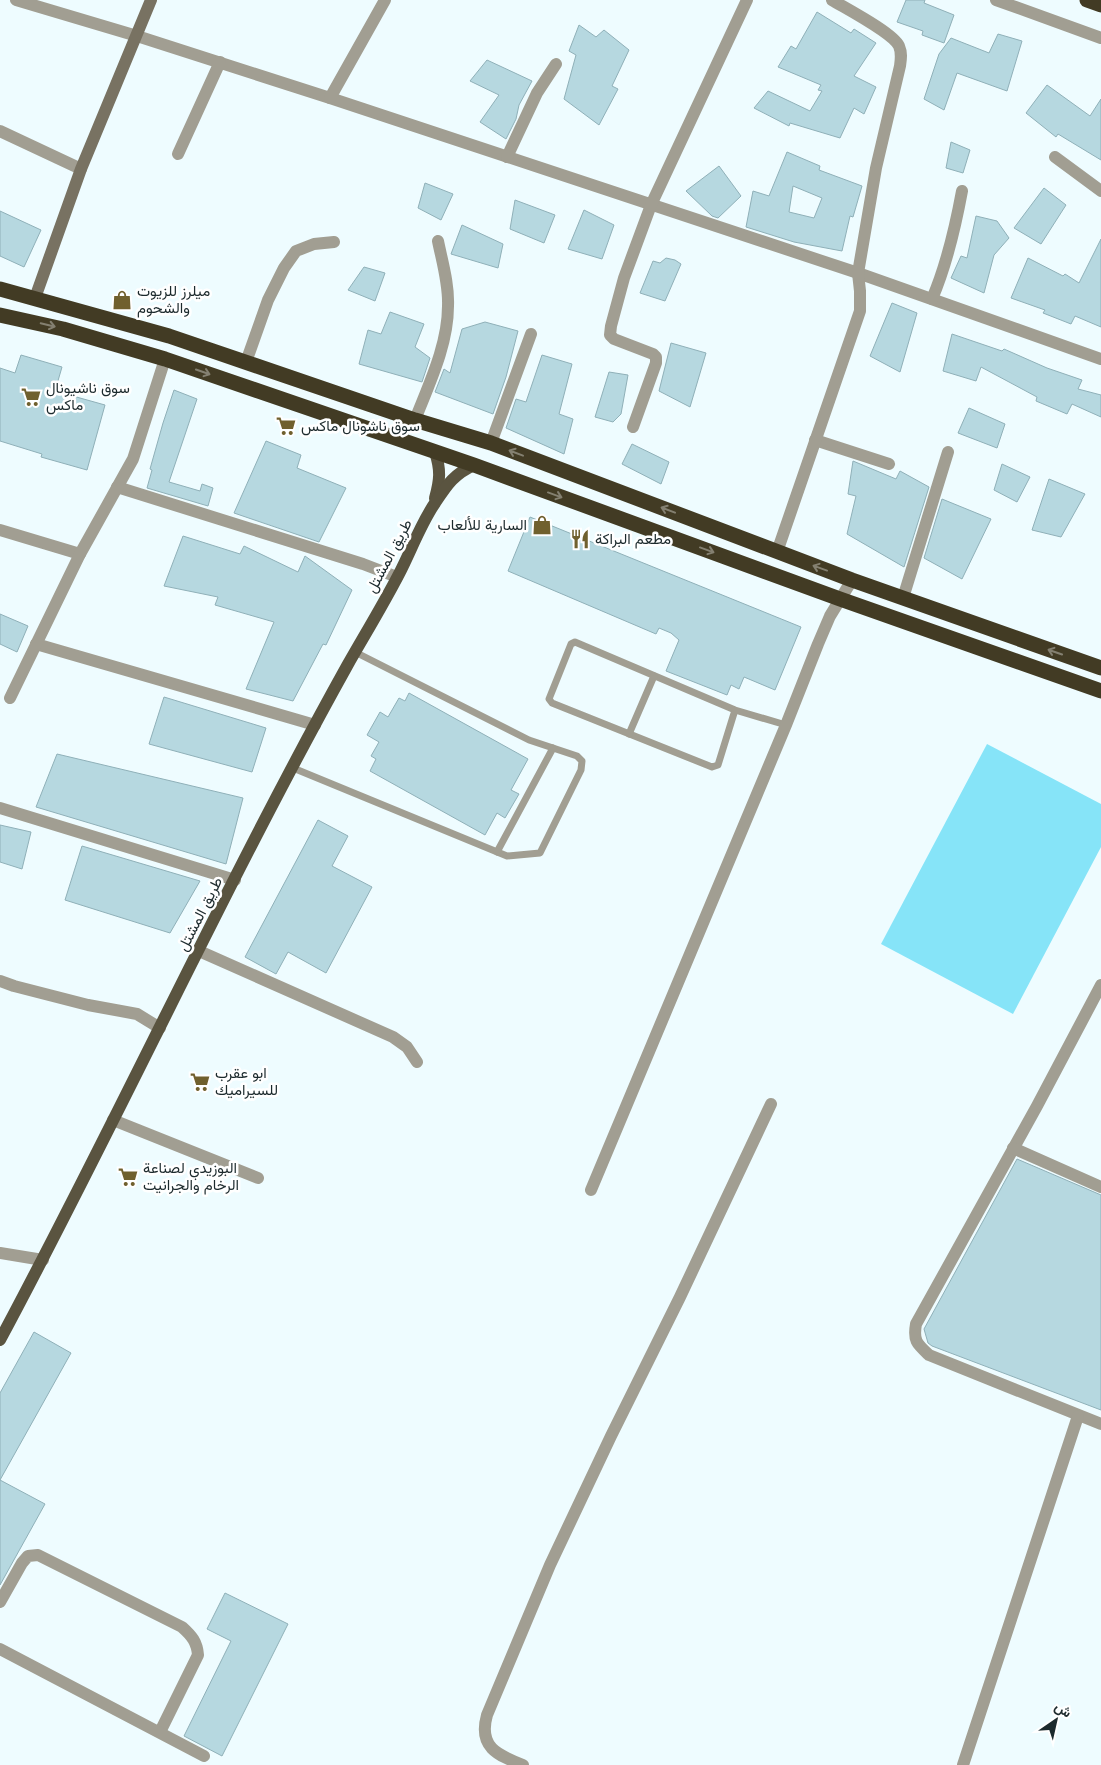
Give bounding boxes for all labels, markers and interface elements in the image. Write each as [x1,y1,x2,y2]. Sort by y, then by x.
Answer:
place label: ميلرز للزيوت والشحوم [137,282,210,318]
shop icon: ميلرز للزيوت والشحوم [111,289,133,311]
one-way arrow [39,321,55,331]
one-way arrow [195,368,210,377]
place label: سوق ناشيونال ماكس [46,379,130,415]
supermarket icon: سوق ناشيونال ماكس [20,386,42,408]
supermarket icon: سوق ناشونال ماكس [275,415,297,437]
place label: سوق ناشونال ماكس [301,417,420,436]
one-way arrow [509,448,524,457]
one-way arrow [547,491,562,500]
one-way arrow [660,505,675,514]
shop icon: السارية للألعاب [531,514,553,536]
street label: طريق المشتل [362,516,417,596]
place label: السارية للألعاب [438,516,527,534]
restaurant icon: مطعم البراكة [569,528,591,550]
place label: مطعم البراكة [595,530,671,549]
one-way arrow [699,546,715,555]
one-way arrow [812,563,828,572]
one-way arrow [1048,647,1063,656]
street label: طريق المشتل [174,874,227,955]
place label: ابو عقرب للسيراميك [215,1064,278,1099]
supermarket icon: ابو عقرب للسيراميك [189,1071,211,1093]
place label: البوزيدي لصناعة الرخام والجرانيت [143,1159,239,1195]
supermarket icon: البوزيدي لصناعة الرخام والجرانيت [117,1166,139,1188]
north arrow [1031,1695,1081,1745]
text: ش [1051,1698,1075,1721]

